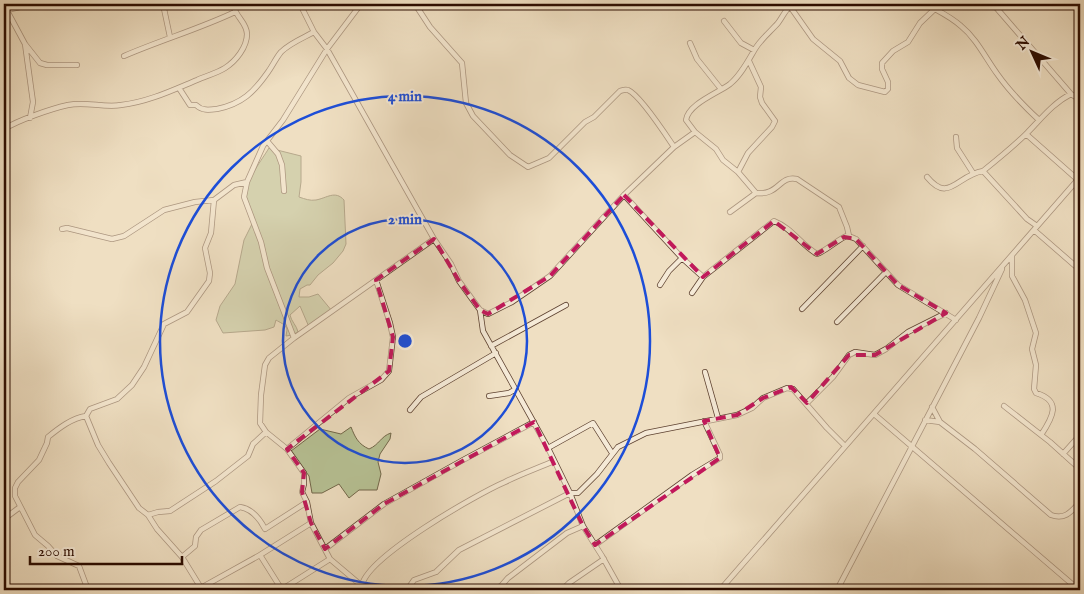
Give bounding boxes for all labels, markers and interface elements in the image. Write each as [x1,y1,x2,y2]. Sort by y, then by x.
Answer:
north arrow [1006,28,1056,78]
text: N [1012,33,1034,55]
text: 4 min [388,87,422,106]
text: 2 min [388,210,422,229]
centre of rings [396,332,414,350]
scale bar [30,534,182,566]
text: 200 m [38,542,75,561]

